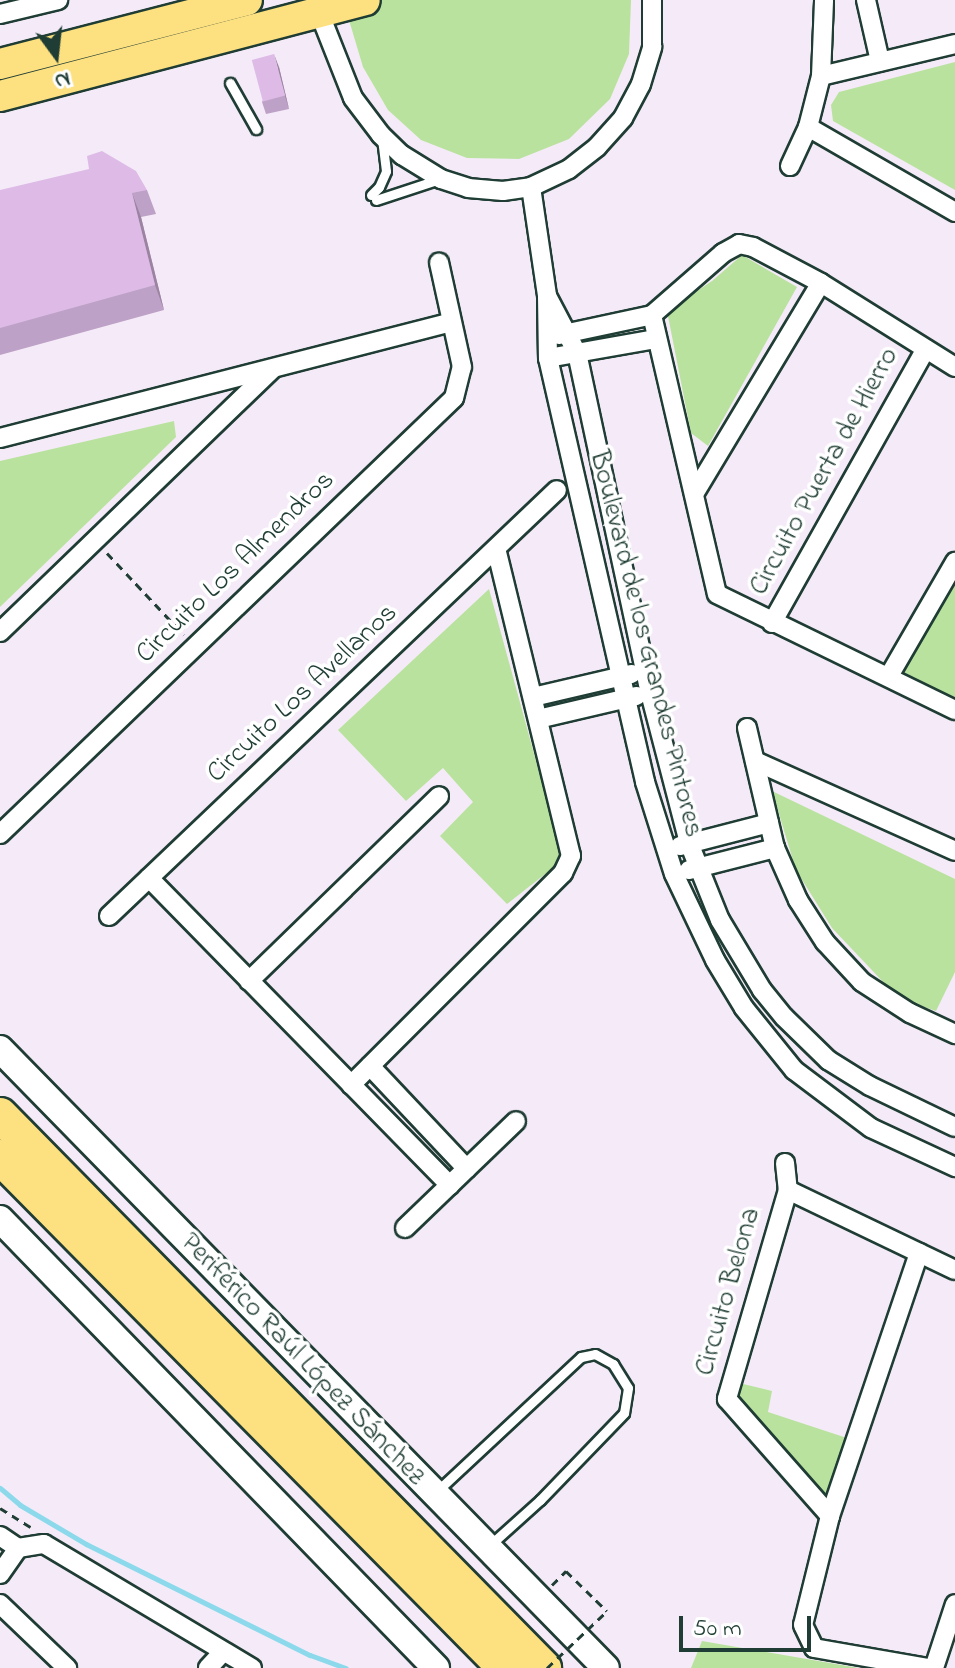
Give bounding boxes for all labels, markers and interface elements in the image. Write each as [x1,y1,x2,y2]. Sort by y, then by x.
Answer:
north arrow [16,16,96,96]
text: N [51,62,74,97]
street label: Circuito Puerta de Hierro [743,342,907,602]
street label: Boulevard de los Grandes Pintores [581,447,709,841]
street label: Circuito Los Almendros [130,465,342,671]
street label: Circuito Los Avellanos [201,597,405,791]
street label: Circuito Belona [689,1204,769,1380]
street label: Periférico Raúl López Sánchez [173,1227,431,1493]
scale bar [683,1600,815,1650]
text: 50 m [693,1612,742,1647]

